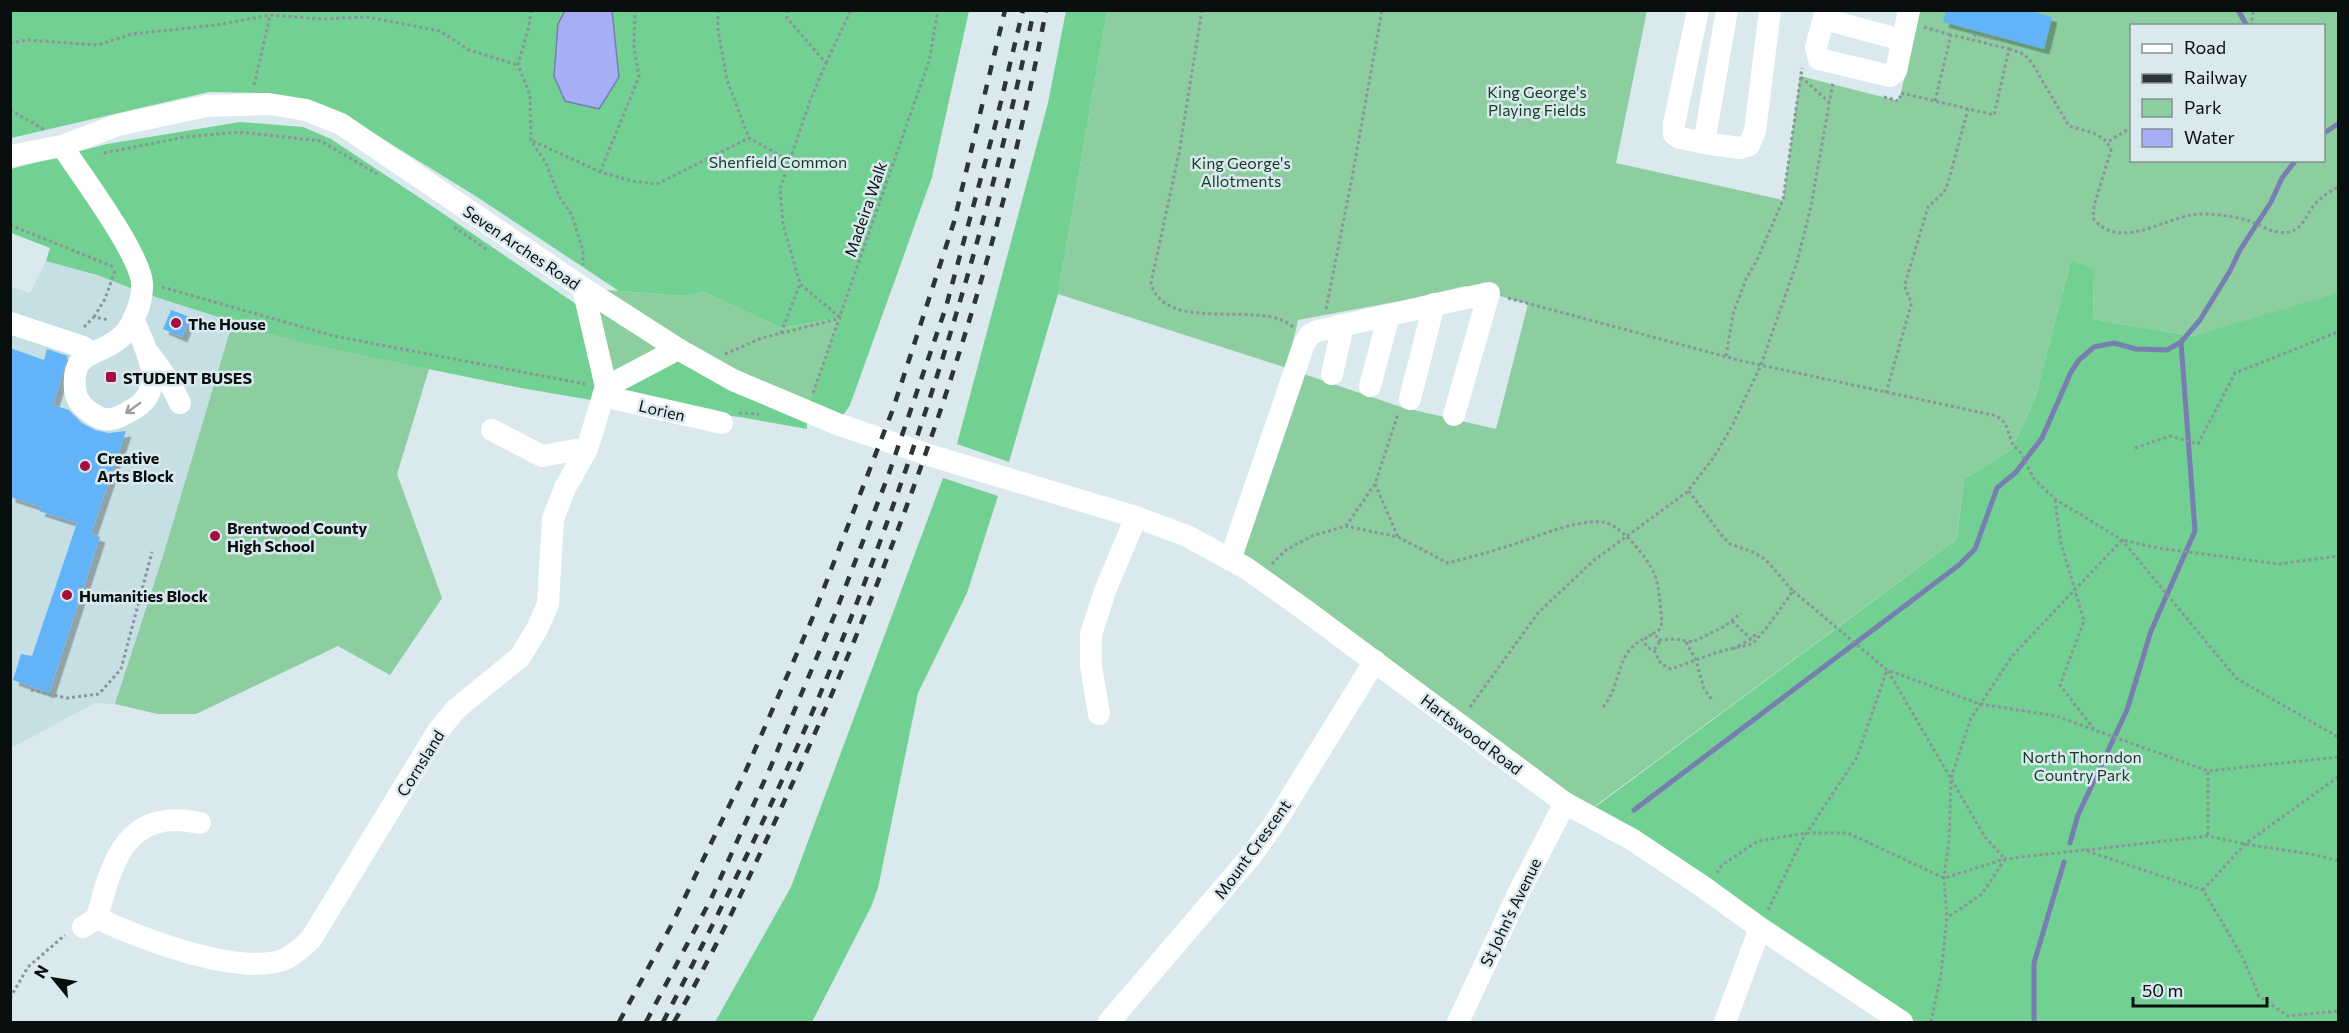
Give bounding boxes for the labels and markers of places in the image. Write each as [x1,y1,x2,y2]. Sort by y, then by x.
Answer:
place label: The House [188,314,266,333]
marker: The House [169,316,183,330]
place label: STUDENT BUSES [123,368,252,387]
marker: STUDENT BUSES [104,370,118,384]
place label: Creative Arts Block [97,448,175,485]
marker: Creative Arts Block [78,459,92,473]
place label: Brentwood County High School [227,518,368,555]
marker: Brentwood County High School [208,529,222,543]
place label: Humanities Block [79,586,209,605]
marker: Humanities Block [60,588,74,602]

